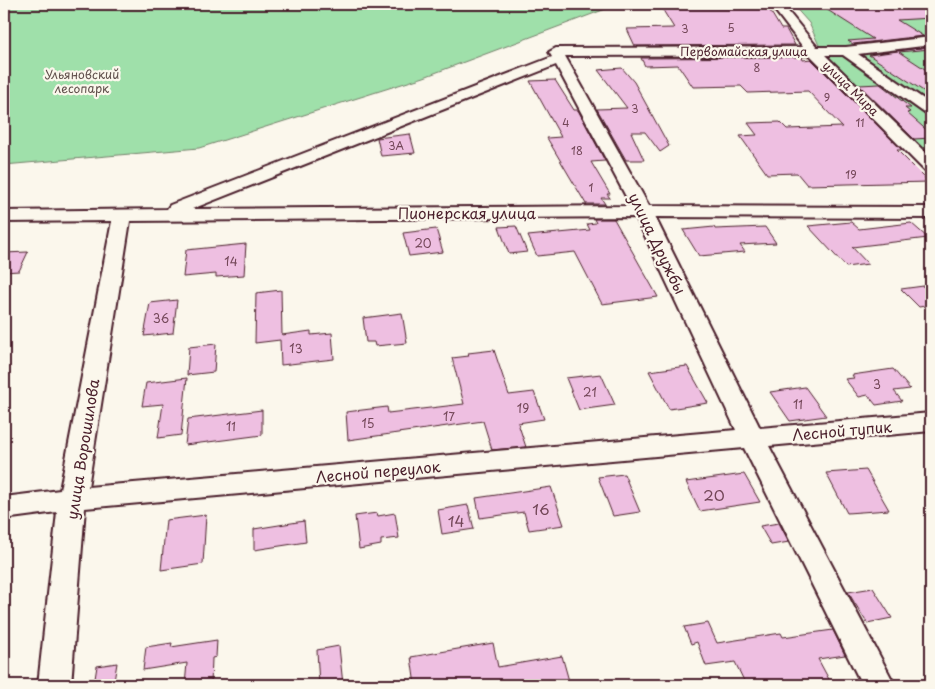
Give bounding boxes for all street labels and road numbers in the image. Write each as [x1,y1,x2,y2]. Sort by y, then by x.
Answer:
street label: Первомайская улица [680,42,808,60]
street label: улица Мира [819,56,884,120]
street label: улица Дружбы [623,188,693,298]
street label: Пионерская улица [398,201,537,224]
street label: улица Ворошилова [60,376,105,521]
street label: Лесной тупик [791,414,893,446]
street label: Лесной переулок [315,454,441,488]

